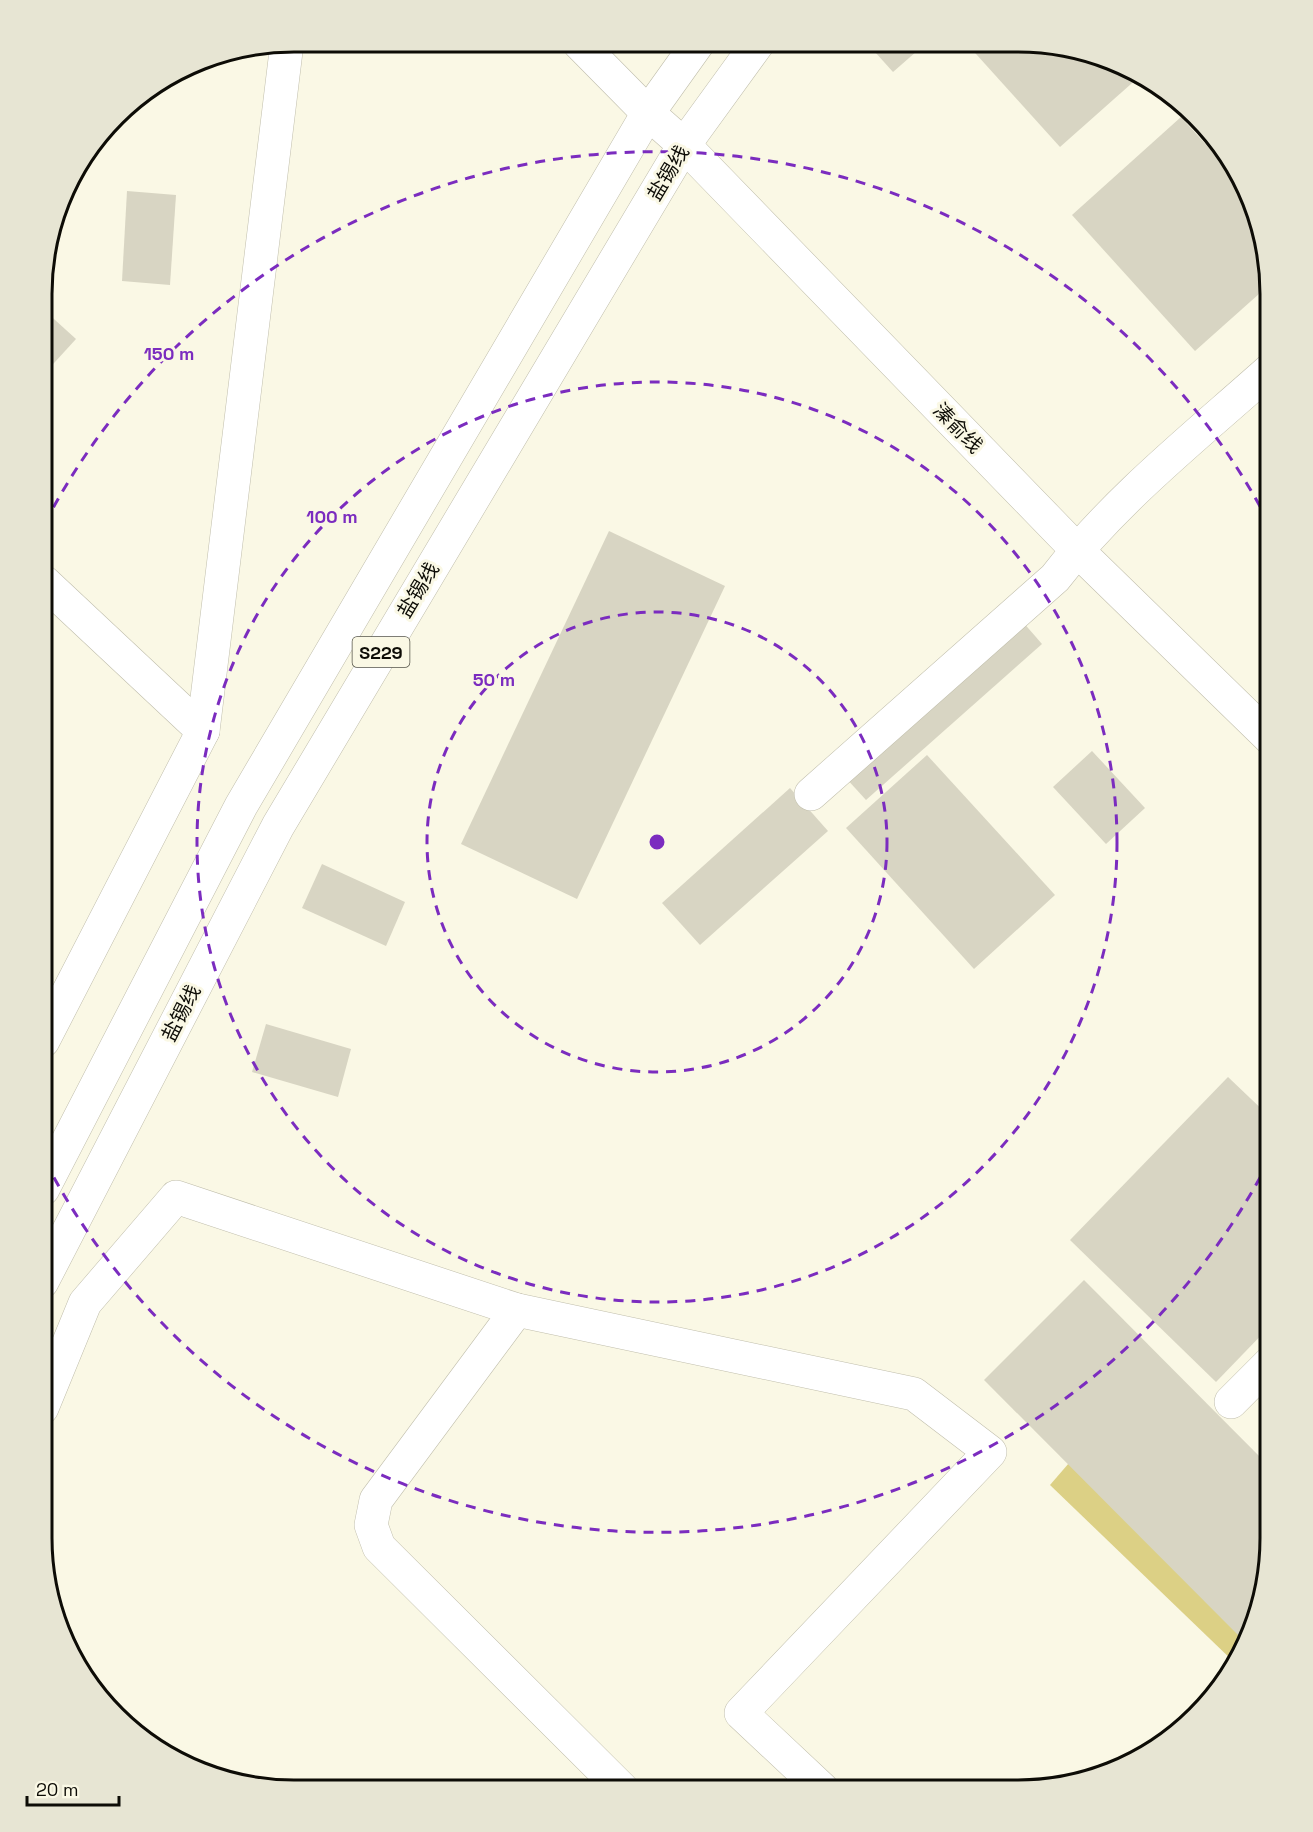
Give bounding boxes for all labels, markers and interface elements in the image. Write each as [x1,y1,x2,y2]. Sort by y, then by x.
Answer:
street label: 盐锡线 [641,141,695,205]
text: 150 m [144,342,194,365]
street label: 溱俞线 [928,397,988,459]
text: 100 m [306,505,358,528]
street label: 盐锡线 [391,558,445,622]
road number: S229 [352,637,410,667]
text: 50 m [473,668,515,691]
centre of rings [647,832,667,852]
street label: 盐锡线 [156,980,206,1046]
scale bar [27,1769,118,1807]
text: 20 m [36,1778,79,1801]

